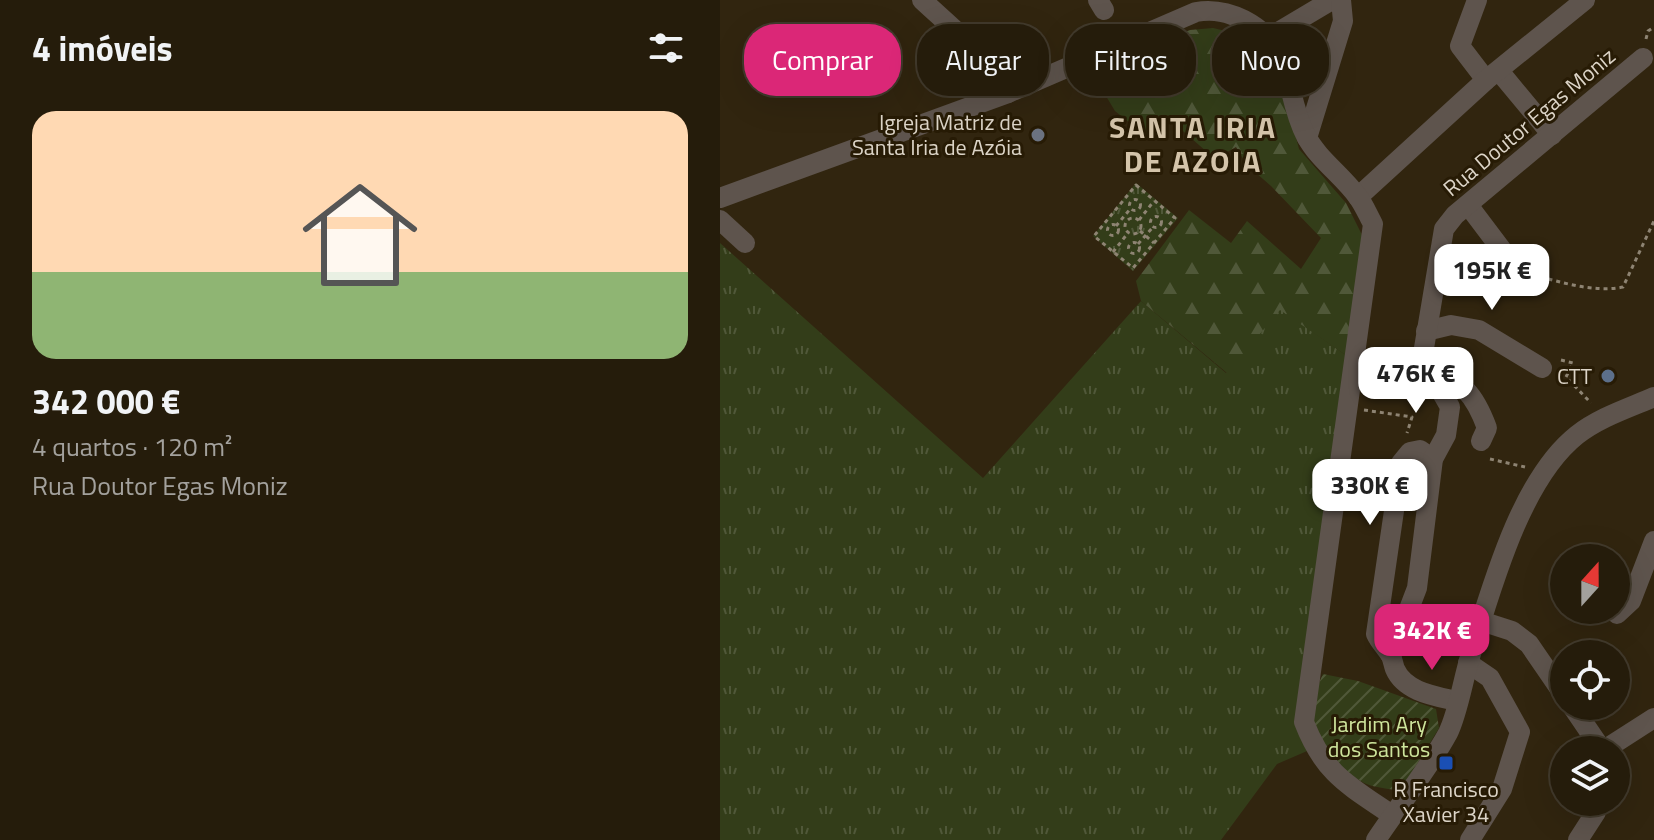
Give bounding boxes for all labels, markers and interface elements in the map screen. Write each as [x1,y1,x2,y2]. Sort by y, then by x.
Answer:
text: 4 imóveis [32,22,173,74]
chip: Comprar [744,24,901,96]
chip: Alugar [917,24,1049,96]
chip: Filtros [1065,24,1196,96]
chip: Novo [1212,24,1329,96]
icon: filters [644,26,688,70]
street label: Rua Doutor Egas Moniz [1435,39,1623,205]
district label: SANTA IRIA DE AZOIA [1109,104,1277,184]
place label: Igreja Matriz de Santa Iria de Azóia [852,105,1022,164]
marker: Igreja Matriz de Santa Iria de Azóia [1029,126,1047,144]
icon: home [288,163,432,307]
pin: 195K € [1427,244,1557,312]
text: 195K € [1452,250,1532,289]
pin: 476K € [1351,347,1481,415]
text: 476K € [1376,353,1456,392]
place label: CTT [1557,359,1592,393]
marker: CTT [1599,367,1617,385]
text: 342 000 € [32,375,180,427]
text: 4 quartos · 120 m² [32,427,232,466]
pin: 330K € [1305,459,1435,527]
text: 330K € [1330,465,1410,504]
text: Rua Doutor Egas Moniz [32,466,288,505]
north arrow [1550,544,1630,624]
map controls [1550,544,1630,816]
pin: 342K € [1367,604,1497,672]
text: 342K € [1392,610,1472,649]
button: locate [1550,640,1630,720]
park label: Jardim Ary dos Santos [1328,707,1430,766]
button: layers [1550,736,1630,816]
marker: R Francisco Xavier 34 [1437,754,1455,772]
place label: R Francisco Xavier 34 [1393,772,1499,831]

